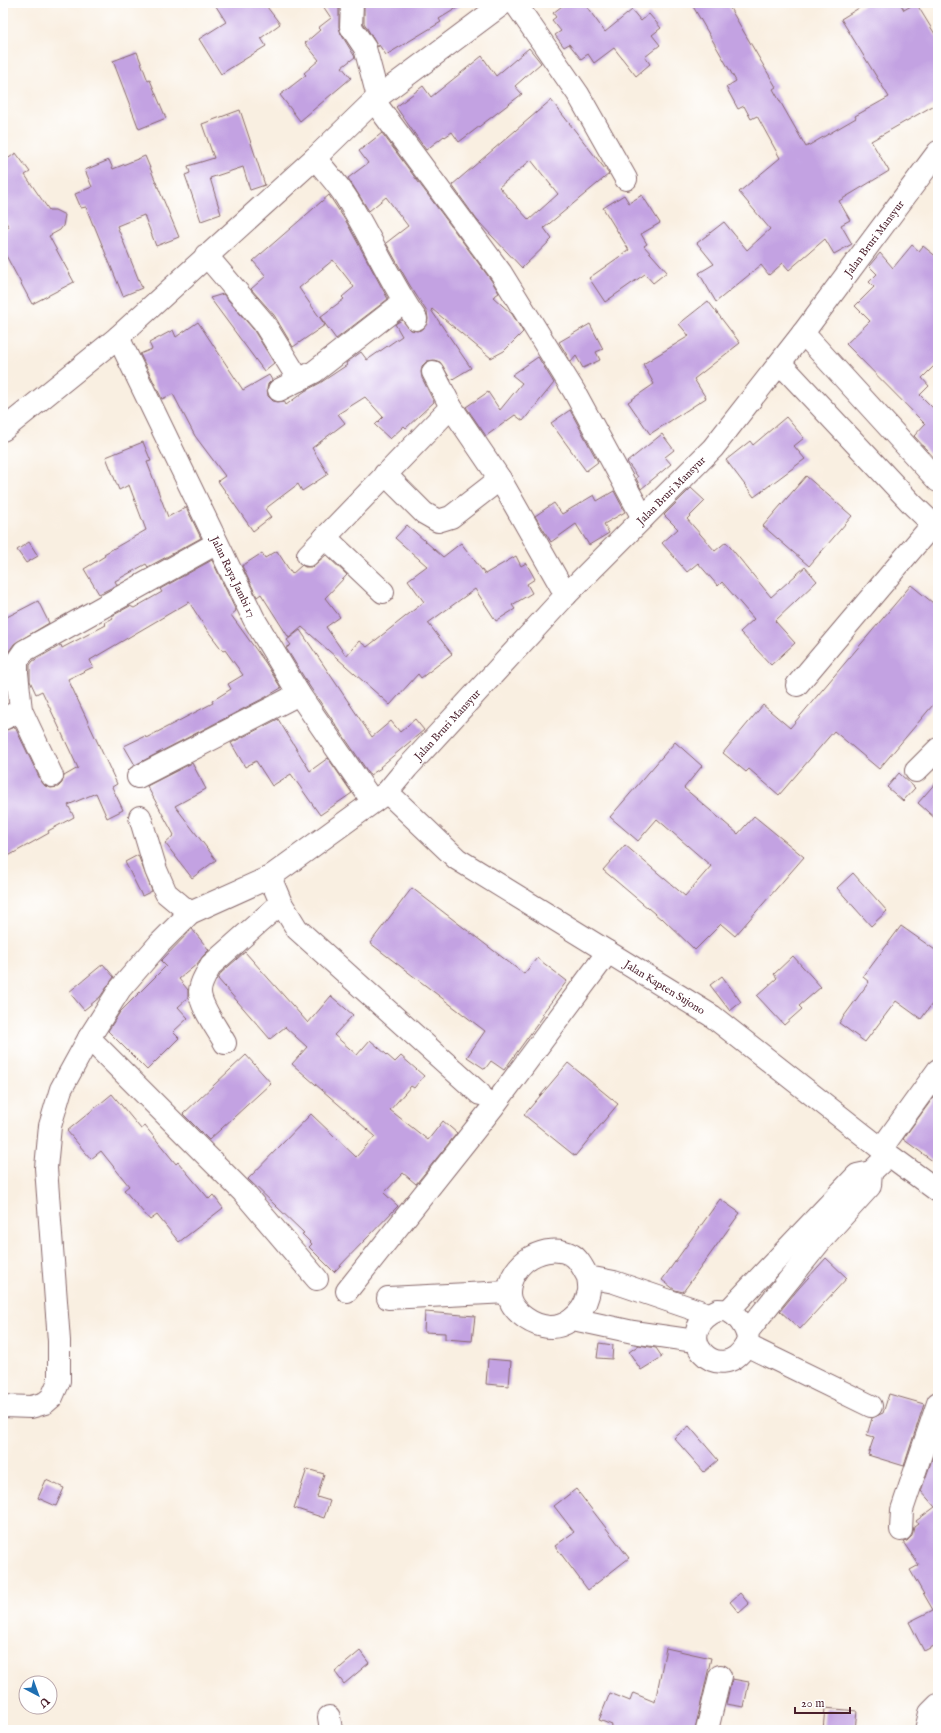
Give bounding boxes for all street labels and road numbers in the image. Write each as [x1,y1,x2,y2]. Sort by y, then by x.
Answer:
street label: Jalan Bruri Mansyur [840,198,908,281]
street label: Jalan Bruri Mansyur [633,453,709,530]
street label: Jalan Raya Jambi 17 [206,532,258,620]
street label: Jalan Bruri Mansyur [410,687,484,765]
street label: Jalan Kapten Sujono [620,957,707,1018]

